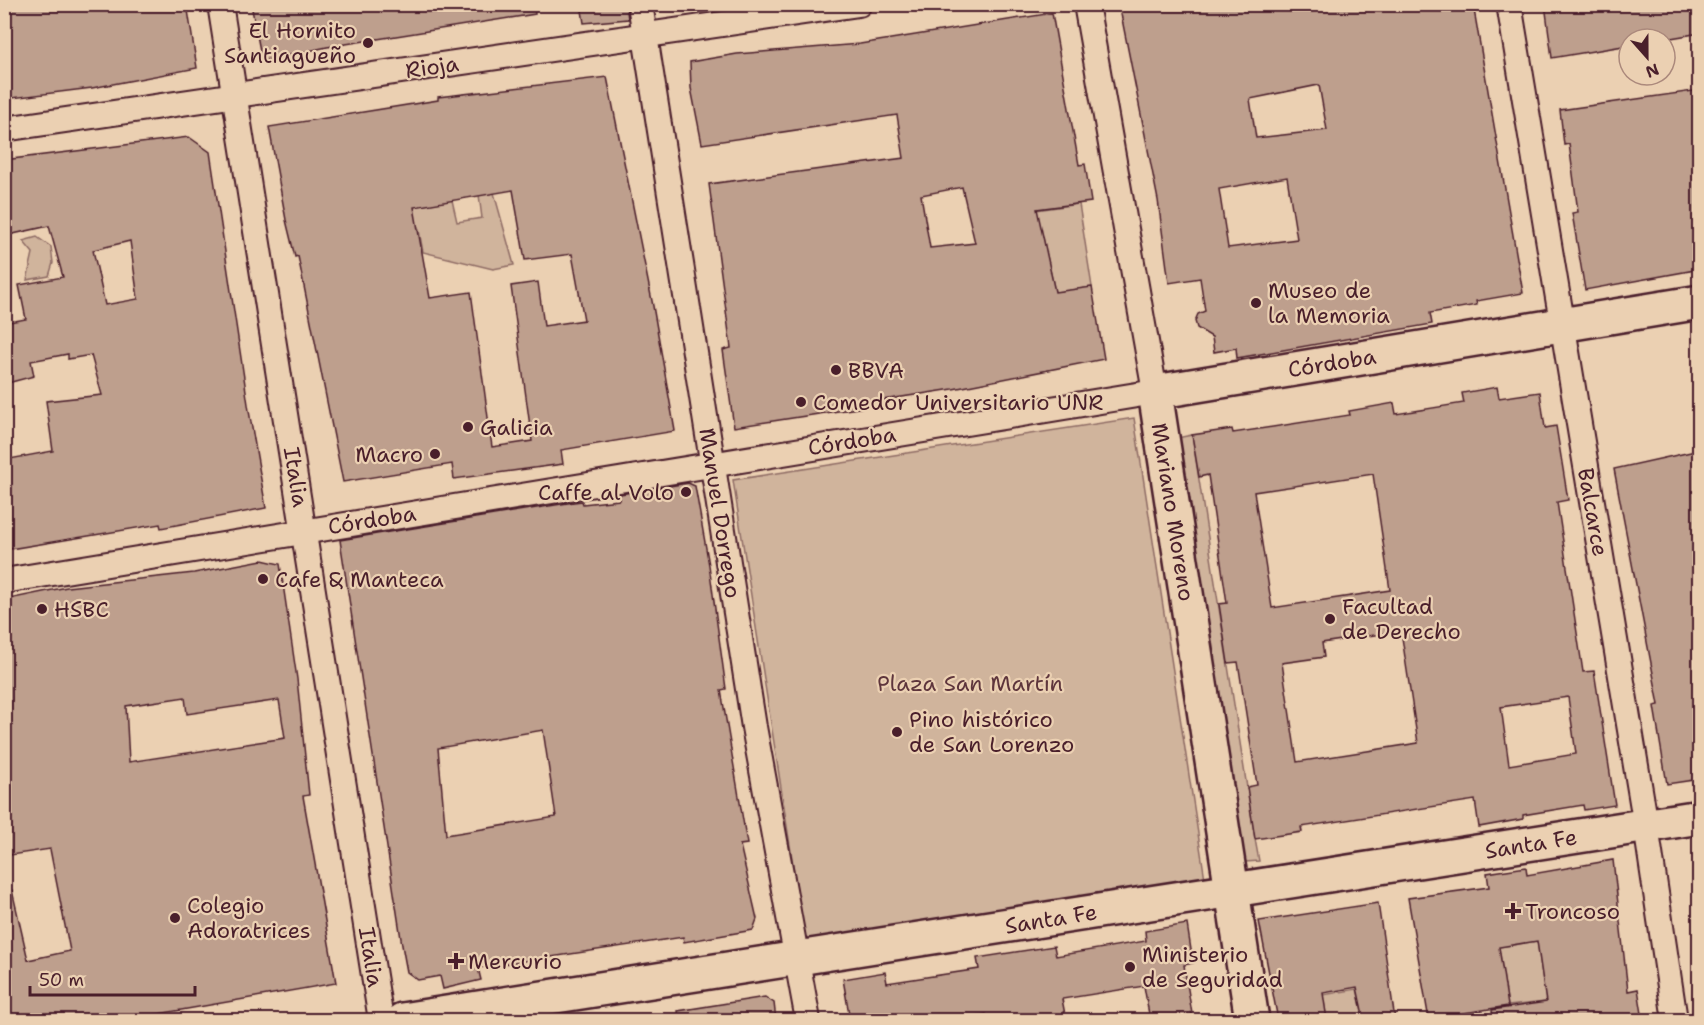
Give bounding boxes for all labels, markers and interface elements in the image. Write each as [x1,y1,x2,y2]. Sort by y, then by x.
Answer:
place label: El Hornito Santiagueño [224,16,356,70]
north arrow [1617,27,1677,87]
marker: El Hornito Santiagueño [361,36,375,50]
street label: Rioja [403,49,461,85]
text: N [1643,58,1662,83]
place label: Museo de la Memoria [1268,276,1390,330]
marker: Museo de la Memoria [1249,296,1263,310]
street label: Córdoba [1286,342,1379,384]
place label: BBVA [848,356,904,385]
marker: BBVA [829,363,843,377]
place label: Comedor Universitario UNR [813,388,1103,417]
marker: Comedor Universitario UNR [794,395,808,409]
place label: Galicia [480,413,553,442]
marker: Galicia [461,420,475,434]
street label: Córdoba [806,420,899,462]
street label: Mariano Moreno [1145,421,1201,603]
street label: Manuel Dorrego [692,426,748,600]
place label: Macro [355,440,423,469]
street label: Italia [277,445,315,509]
marker: Macro [428,447,442,461]
street label: Balcarce [1571,466,1615,558]
place label: Caffe al Volo [538,478,674,507]
marker: Caffe al Volo [679,485,693,499]
street label: Córdoba [326,499,419,541]
place label: Cafe & Manteca [275,565,444,594]
marker: Cafe & Manteca [256,572,270,586]
place label: Facultad de Derecho [1342,592,1461,646]
place label: HSBC [54,595,109,624]
marker: HSBC [35,602,49,616]
marker: Facultad de Derecho [1323,612,1337,626]
park label: Plaza San Martín [877,669,1063,698]
place label: Pino histórico de San Lorenzo [909,705,1074,759]
marker: Pino histórico de San Lorenzo [890,725,904,739]
street label: Santa Fe [1483,822,1579,866]
place label: Colegio Adoratrices [187,891,311,945]
street label: Santa Fe [1003,897,1099,941]
place label: Troncoso [1525,897,1620,926]
marker: Troncoso [1506,904,1520,918]
marker: Colegio Adoratrices [168,911,182,925]
street label: Italia [352,925,390,989]
place label: Ministerio de Seguridad [1142,940,1283,994]
place label: Mercurio [468,947,562,976]
marker: Mercurio [449,954,463,968]
scale bar [30,959,195,997]
marker: Ministerio de Seguridad [1123,960,1137,974]
text: 50 m [39,968,84,992]

